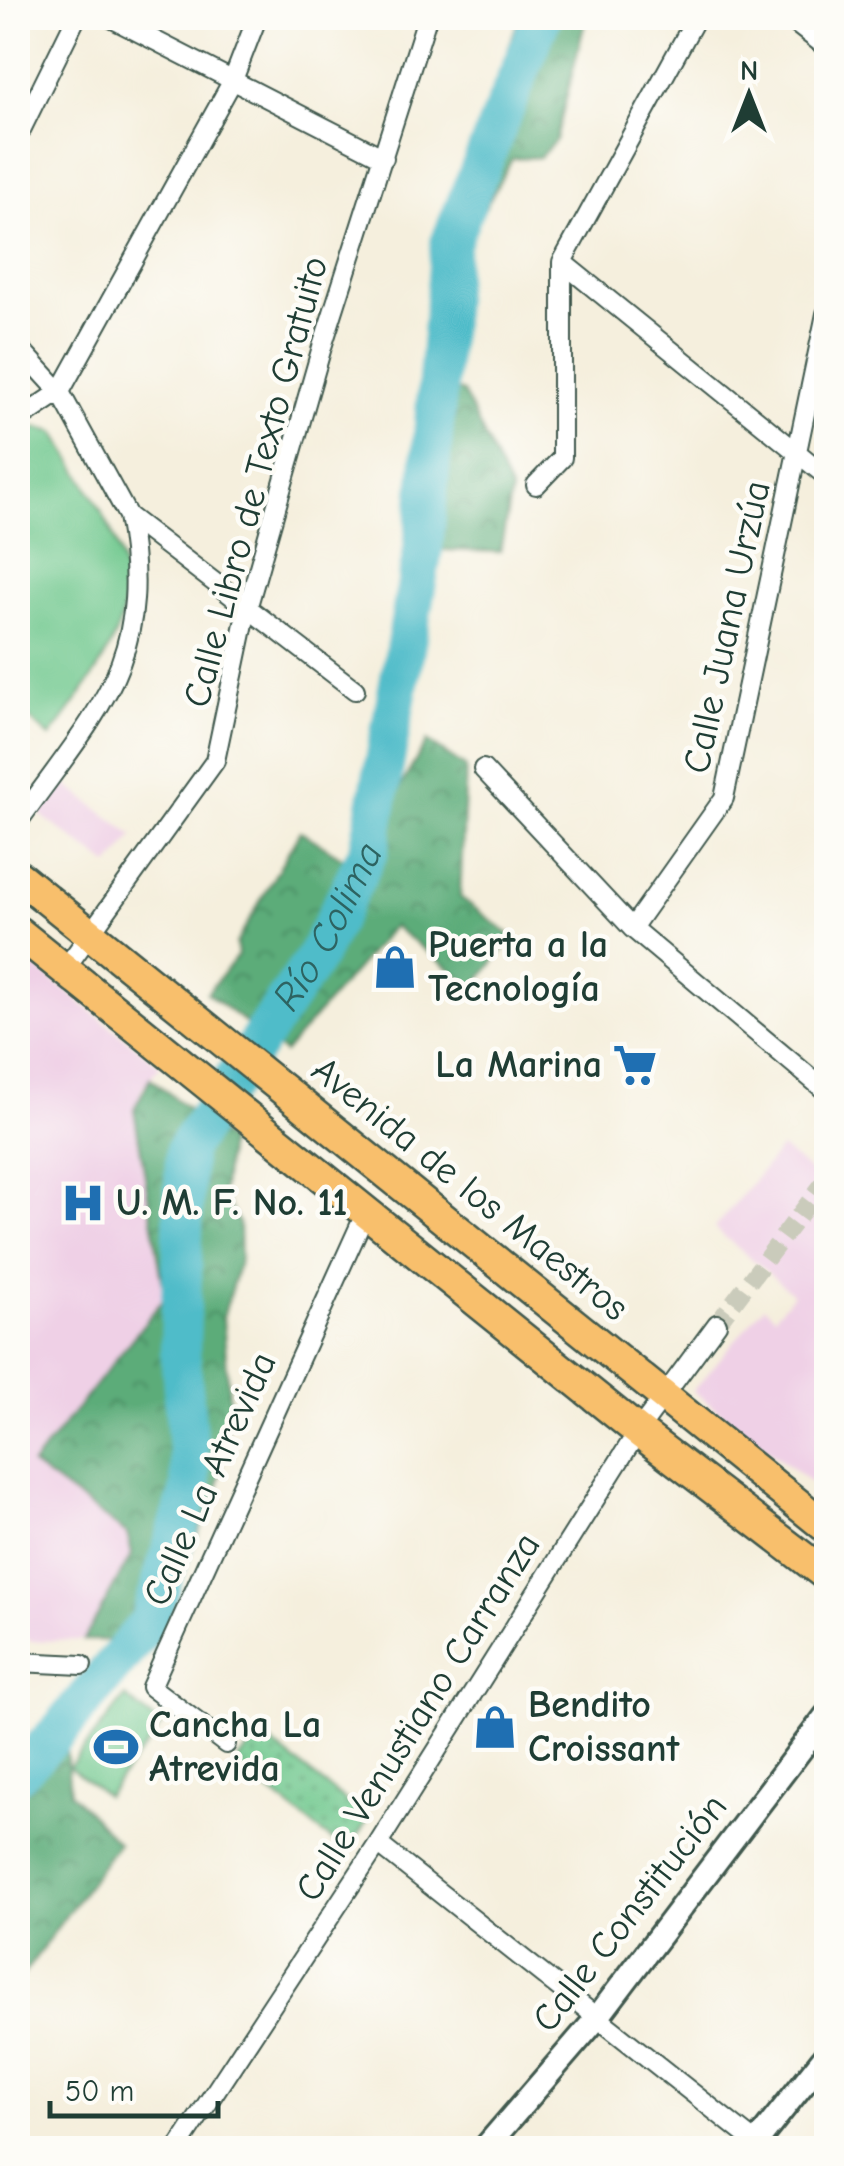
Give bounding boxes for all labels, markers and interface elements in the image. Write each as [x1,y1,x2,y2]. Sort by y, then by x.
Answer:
north arrow [699,45,799,145]
text: N [740,55,758,87]
street label: Calle Libro de Texto Gratuito [175,252,337,712]
street label: Calle Juana Urzúa [675,477,779,777]
water label: Río Colima [263,835,392,1019]
place label: Puerta a la Tecnología [428,923,608,1011]
shop icon: Puerta a la Tecnología [371,943,419,991]
supermarket icon: La Marina [611,1041,659,1089]
place label: La Marina [435,1043,602,1087]
street label: Avenida de los Maestros [303,1048,637,1330]
hospital icon: U. M. F. No. 11 [59,1179,107,1227]
place label: U. M. F. No. 11 [116,1181,347,1225]
street label: Calle La Atrevida [134,1346,286,1612]
street label: Calle Venustiano Carranza [287,1525,549,1909]
place label: Bendito Croissant [528,1683,680,1771]
place label: Cancha La Atrevida [149,1703,321,1791]
shop icon: Bendito Croissant [471,1703,519,1751]
sports icon: Cancha La Atrevida [92,1723,140,1771]
street label: Calle Constitución [524,1785,736,2041]
scale bar [50,2056,218,2118]
text: 50 m [65,2074,134,2109]

